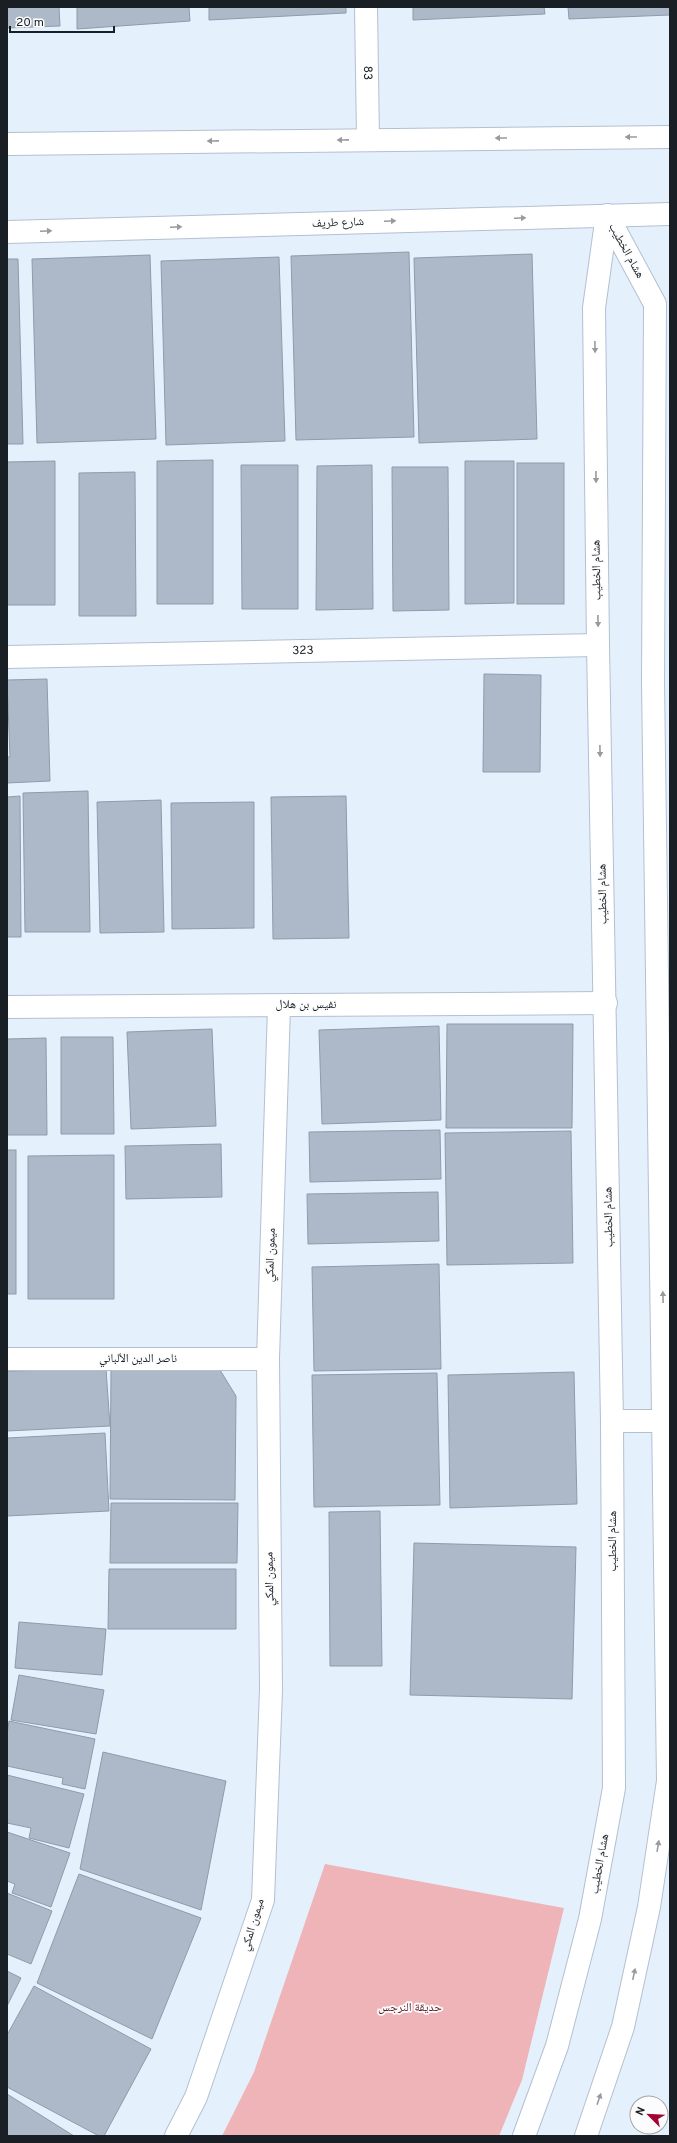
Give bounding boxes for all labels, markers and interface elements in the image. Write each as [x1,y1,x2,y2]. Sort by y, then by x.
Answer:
scale bar [10,8,114,34]
text: 20 m [16,15,44,31]
street label: 83 [359,66,375,80]
one-way arrow [624,134,637,140]
one-way arrow [494,135,507,141]
one-way arrow [336,137,349,143]
one-way arrow [206,138,219,144]
street label: شارع طريف [312,214,365,232]
one-way arrow [514,214,526,221]
one-way arrow [384,218,396,225]
street label: هشام الخطيب [604,221,648,281]
one-way arrow [170,224,182,231]
one-way arrow [40,228,53,234]
one-way arrow [592,341,598,354]
one-way arrow [593,471,599,484]
street label: هشام الخطيب [588,539,606,601]
one-way arrow [595,615,601,628]
street label: 323 [292,643,314,659]
one-way arrow [597,745,603,758]
street label: هشام الخطيب [594,863,612,925]
street label: نفيس بن هلال [276,997,337,1013]
street label: هشام الخطيب [600,1186,618,1248]
street label: ميمون المكي [262,1228,281,1282]
one-way arrow [660,1290,666,1303]
street label: ناصر الدين الألباني [99,1351,177,1368]
street label: هشام الخطيب [605,1511,621,1571]
street label: ميمون المكي [262,1552,280,1606]
street label: هشام الخطيب [587,1833,613,1895]
one-way arrow [655,1840,661,1852]
street label: ميمون المكي [237,1897,270,1954]
one-way arrow [632,1968,638,1980]
park label: حديقة النرجس [378,2000,442,2016]
one-way arrow [596,2093,602,2105]
north arrow [629,2095,669,2135]
text: N [633,2105,649,2118]

